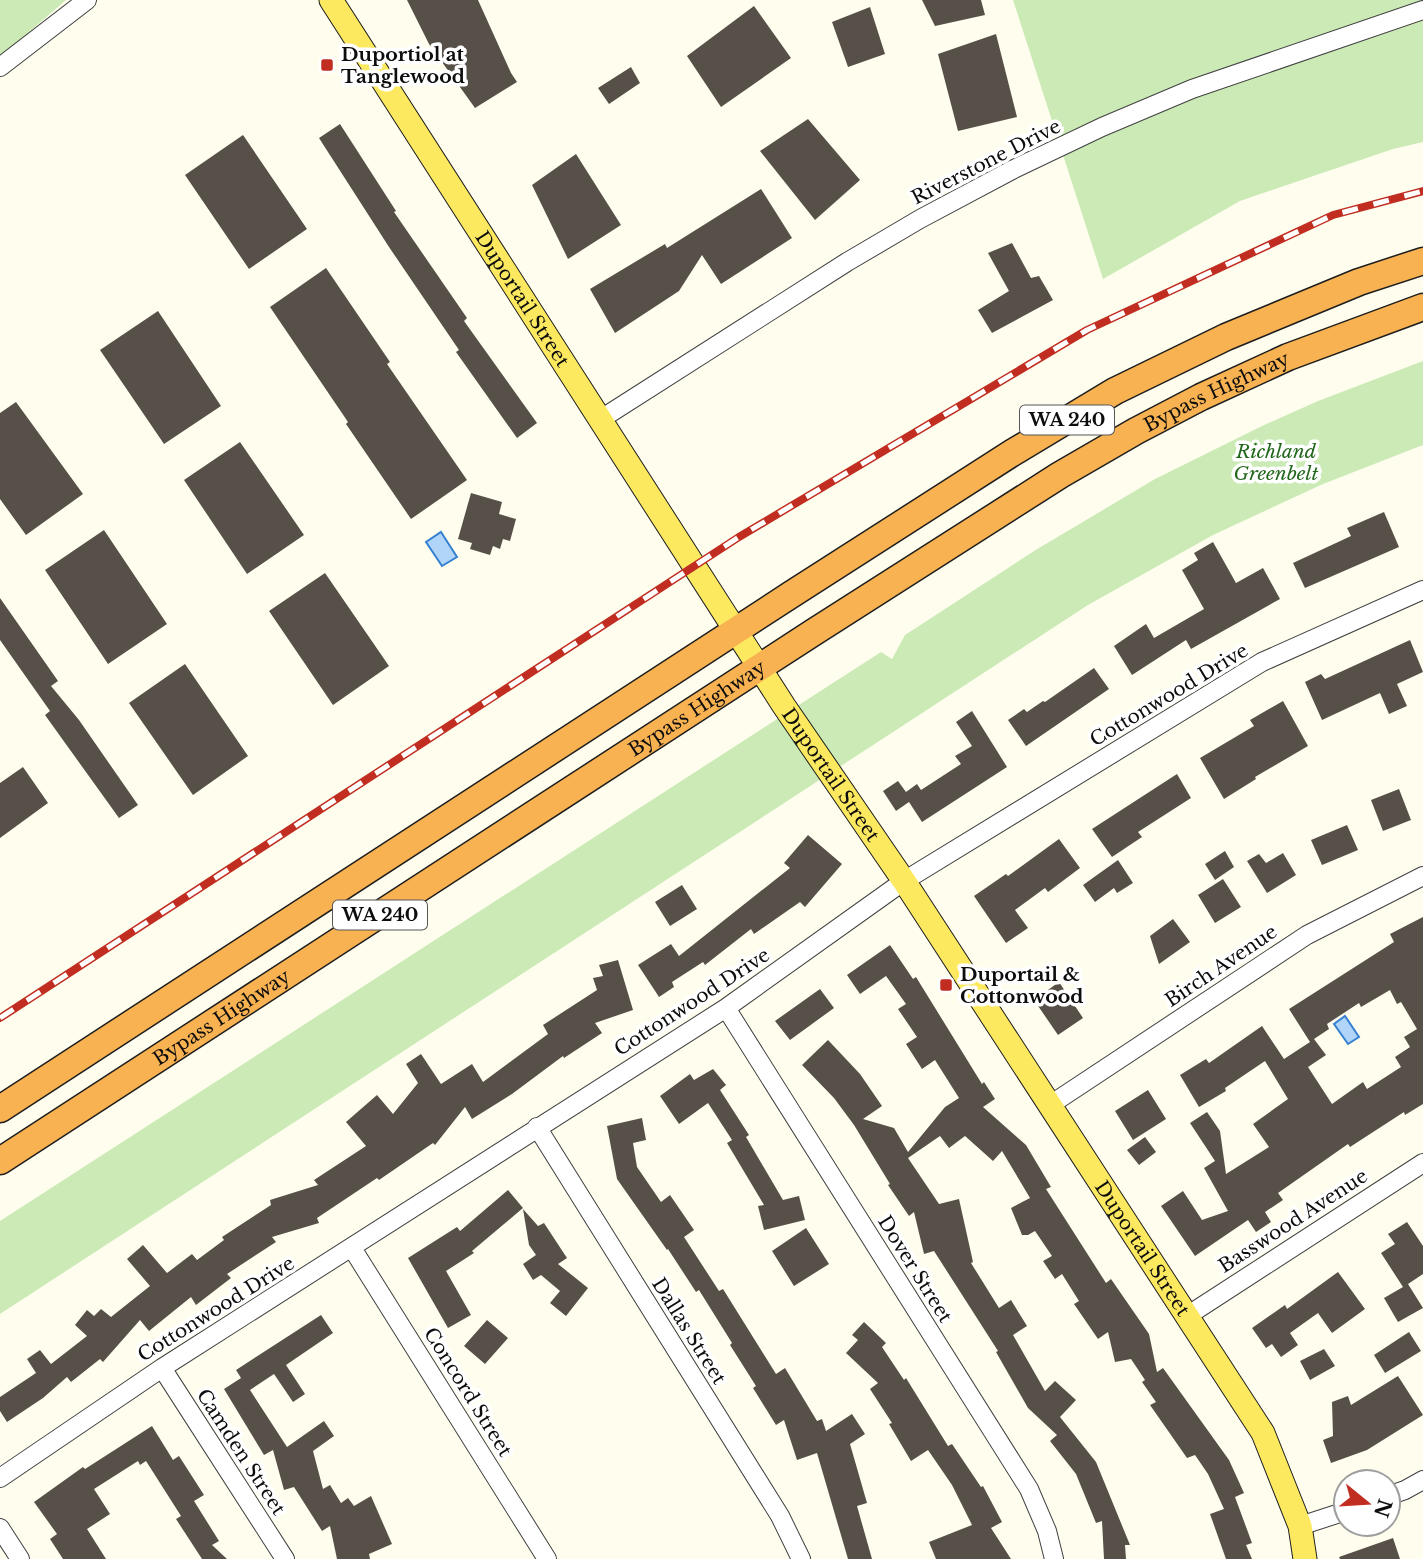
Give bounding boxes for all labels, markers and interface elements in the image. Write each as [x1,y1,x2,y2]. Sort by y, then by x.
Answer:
place label: Duportiol at Tanglewood [341,43,465,88]
marker: Duportiol at Tanglewood [319,57,335,73]
street label: Riverstone Drive [908,114,1064,210]
street label: Duportail Street [471,227,575,372]
street label: Bypass Highway [1140,347,1293,437]
road number: WA 240 [1020,406,1114,434]
park label: Richland Greenbelt [1234,440,1318,485]
street label: Cottonwood Drive [1086,639,1252,751]
street label: Bypass Highway [624,655,770,761]
street label: Duportail Street [777,703,885,846]
road number: WA 240 [333,900,427,930]
street label: Birch Avenue [1161,920,1281,1012]
street label: Cottonwood Drive [610,943,774,1061]
place label: Duportail & Cottonwood [960,963,1083,1008]
street label: Bypass Highway [148,964,294,1070]
marker: Duportail & Cottonwood [938,977,954,993]
street label: Basswood Avenue [1214,1164,1372,1278]
street label: Duportail Street [1090,1176,1196,1321]
street label: Dover Street [873,1211,958,1328]
street label: Cottonwood Drive [133,1251,299,1367]
street label: Dallas Street [647,1273,731,1389]
street label: Concord Street [419,1323,517,1461]
street label: Camden Street [192,1385,291,1520]
north arrow [1332,1468,1402,1538]
text: N [1369,1496,1396,1520]

